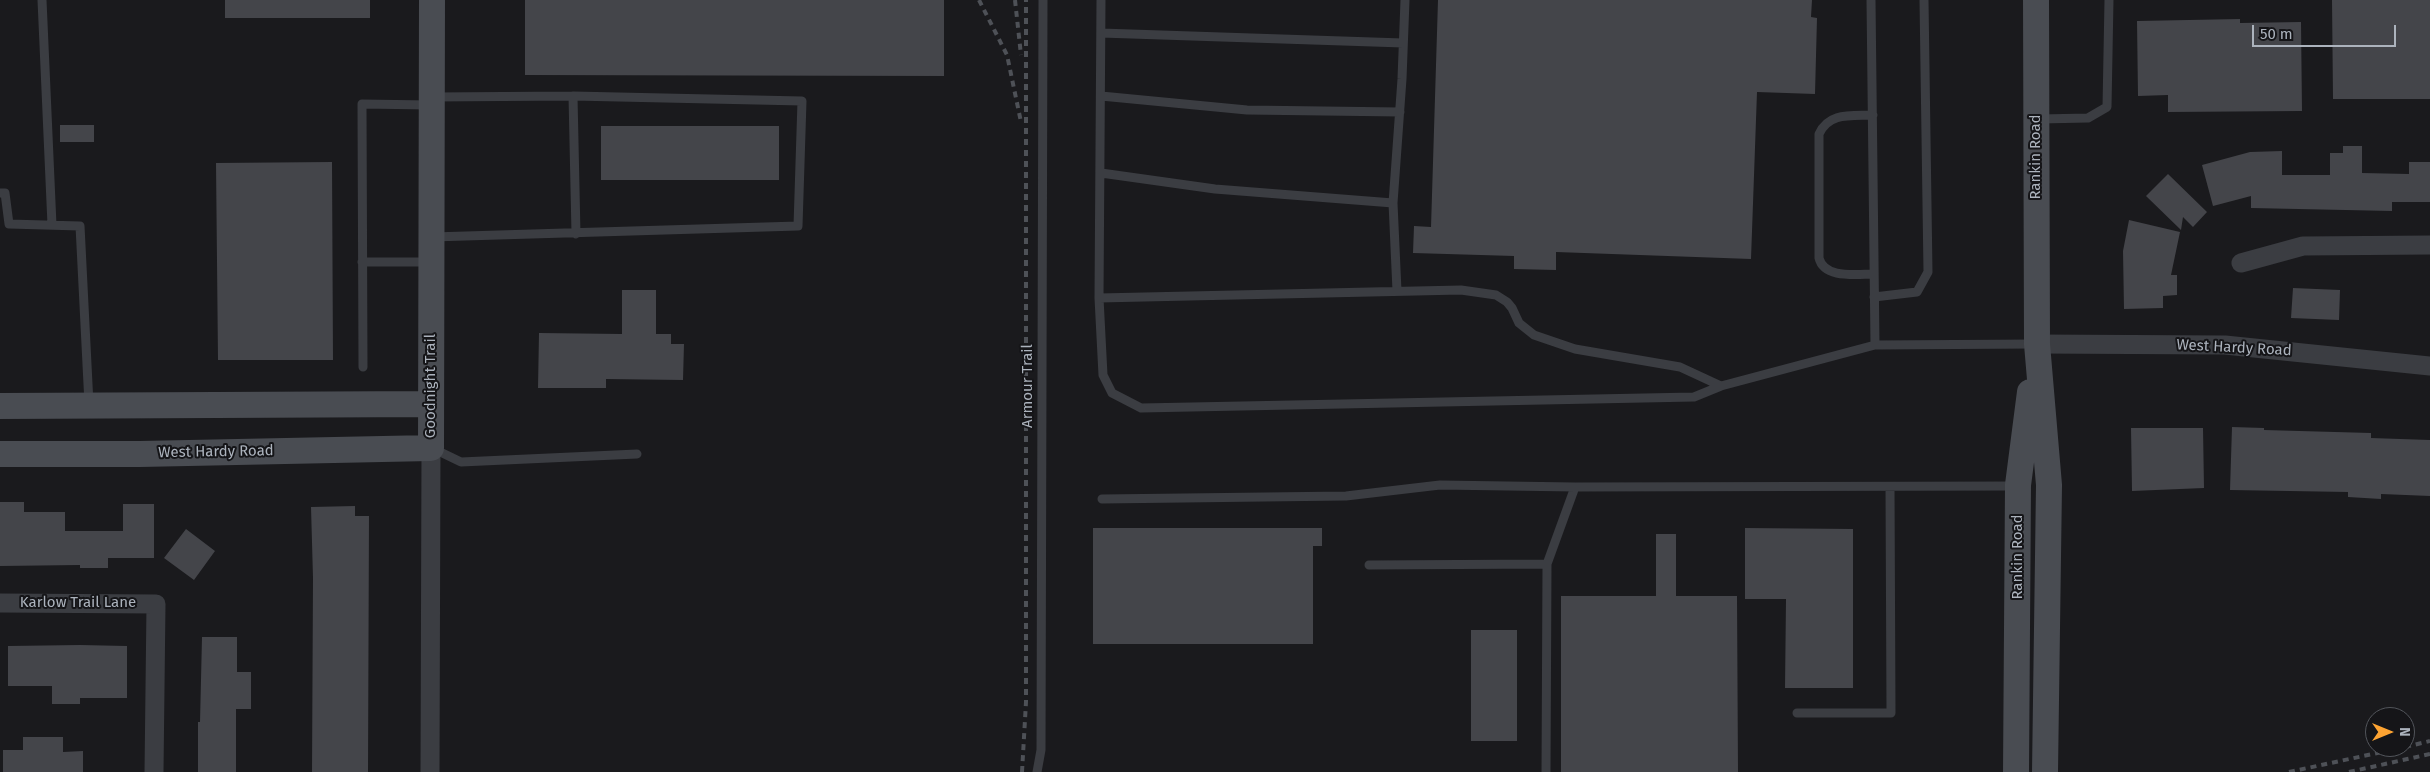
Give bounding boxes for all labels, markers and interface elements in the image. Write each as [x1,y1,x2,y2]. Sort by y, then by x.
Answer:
scale bar [2255,15,2399,47]
text: 50 m [2260,25,2293,43]
street label: Rankin Road [2027,114,2045,200]
street label: Goodnight Trail [422,334,440,438]
street label: West Hardy Road [2176,336,2292,360]
street label: Armour Trail [1019,344,1037,428]
street label: West Hardy Road [158,442,274,462]
street label: Rankin Road [2009,514,2027,600]
street label: Karlow Trail Lane [20,594,136,612]
north arrow [2365,707,2415,757]
text: N [2396,727,2413,737]

